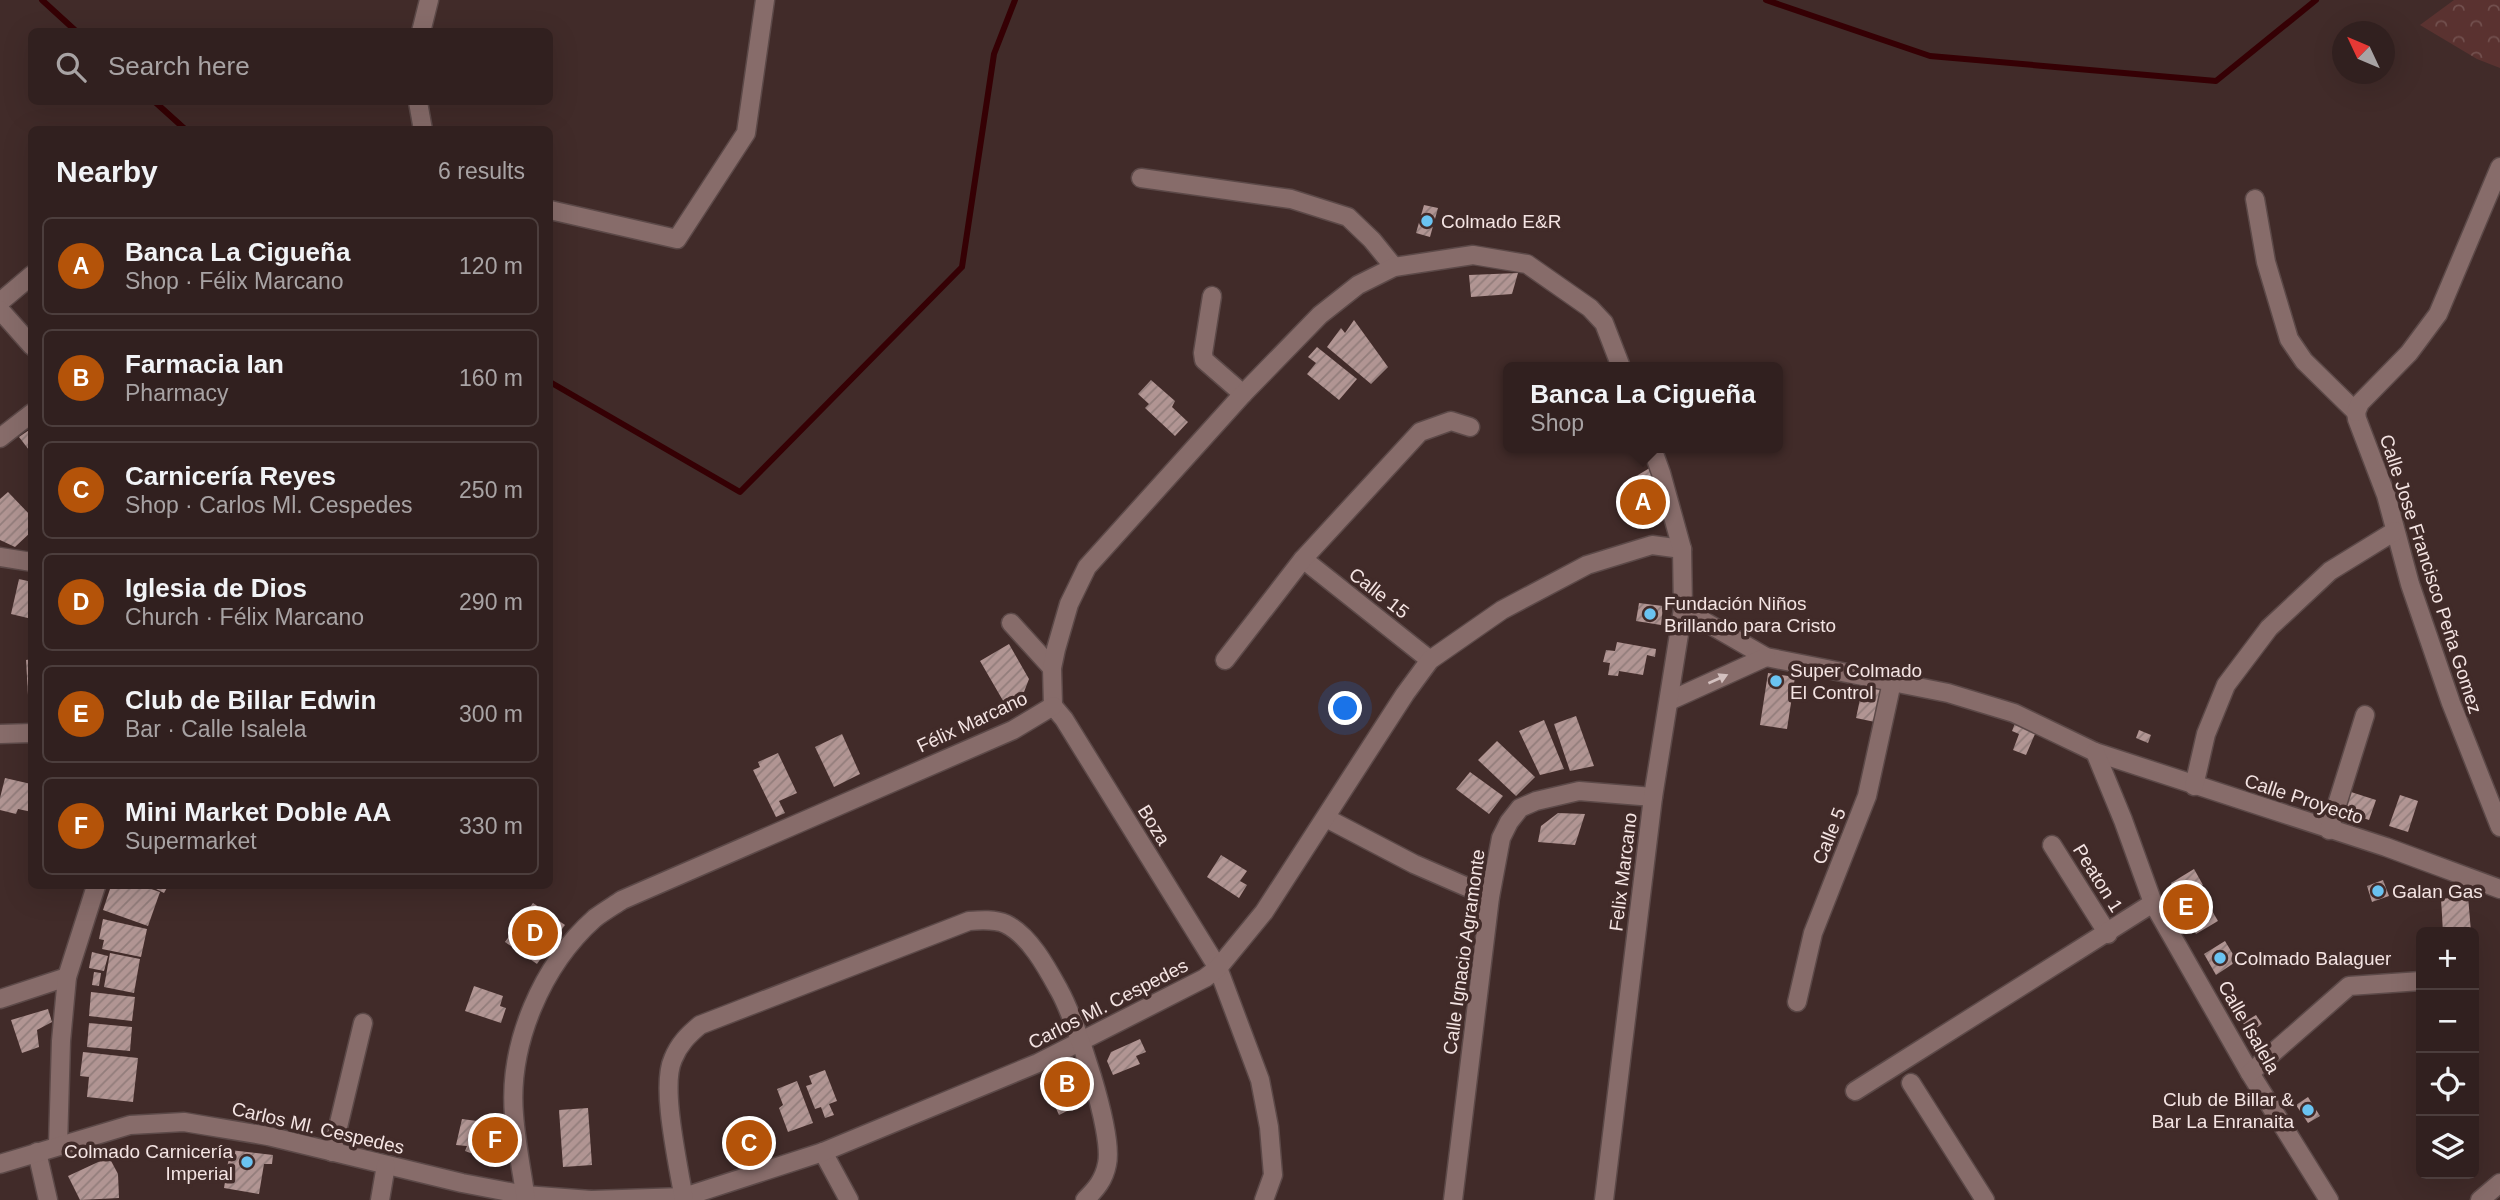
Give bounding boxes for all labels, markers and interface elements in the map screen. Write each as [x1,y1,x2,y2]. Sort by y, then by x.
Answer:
north arrow [2332,21,2395,84]
search box [28,28,553,105]
icon: search [52,48,90,86]
text: Search here [108,51,250,81]
text: Nearby [56,155,158,188]
text: 6 results [438,158,525,184]
place label: Colmado E&R [1441,211,1561,232]
marker: Colmado E&R [1419,213,1435,229]
text: Banca La Cigueña [125,237,350,267]
text: A [73,253,89,279]
text: 120 m [459,253,523,279]
text: Shop · Félix Marcano [125,268,344,294]
text: Farmacia Ian [125,349,284,379]
popup [1503,362,1783,453]
text: B [73,365,89,391]
text: 160 m [459,365,523,391]
text: Banca La Cigueña [1530,379,1756,409]
text: Pharmacy [125,380,229,406]
text: Shop [1530,410,1584,436]
street label: Calle Jose Francisco Peña Gomez [2376,432,2486,716]
text: Carnicería Reyes [125,461,336,491]
pin: A [1620,476,1666,528]
text: C [73,477,89,503]
text: 250 m [459,477,523,503]
text: Shop · Carlos Ml. Cespedes [125,492,413,518]
street label: Calle 15 [1345,563,1413,623]
text: Iglesia de Dios [125,573,307,603]
text: D [73,589,89,615]
text: 290 m [459,589,523,615]
place label: Fundación Niños Brillando para Cristo [1664,593,1836,636]
text: Church · Félix Marcano [125,604,364,630]
marker: Fundación Niños Brillando para Cristo [1642,606,1658,622]
place label: Super Colmado El Control [1790,660,1922,703]
one-way arrow [1707,673,1728,684]
marker: Super Colmado El Control [1768,673,1784,689]
text: Club de Billar Edwin [125,685,376,715]
street label: Félix Marcano [913,687,1031,757]
your location [1328,691,1362,725]
text: E [73,701,89,727]
text: 300 m [459,701,523,727]
text: Bar · Calle Isalela [125,716,307,742]
street label: Calle Proyecto [2242,770,2366,828]
text: Mini Market Doble AA [125,797,391,827]
street label: Boza [1134,801,1175,849]
street label: Calle 5 [1808,805,1850,867]
street label: Felix Marcano [1605,812,1641,932]
text: F [74,813,88,839]
text: 330 m [459,813,523,839]
text: Supermarket [125,828,257,854]
street label: Peaton 1 [2069,840,2127,916]
street label: Calle Ignacio Agramonte [1439,848,1489,1056]
pin: E [2163,881,2209,933]
place label: Galan Gas [2392,881,2483,902]
marker: Galan Gas [2370,883,2386,899]
pin: D [512,907,558,959]
map controls [2416,927,2479,1179]
button: + [2416,927,2479,990]
place label: Colmado Balaguer [2234,948,2392,969]
marker: Colmado Balaguer [2212,950,2228,966]
street label: Carlos Ml. Cespedes [1025,955,1191,1053]
street label: Calle Isalela [2214,977,2284,1077]
button: − [2416,990,2479,1053]
button: locate [2416,1053,2479,1116]
pin: B [1044,1058,1090,1110]
place label: Club de Billar & Bar La Enranaita [2151,1089,2294,1132]
street label: Carlos Ml. Cespedes [230,1098,406,1158]
marker: Club de Billar & Bar La Enranaita [2300,1102,2316,1118]
pin: F [472,1114,518,1166]
button: layers [2416,1116,2479,1179]
pin: C [726,1117,772,1169]
place label: Colmado Carnicería Imperial [64,1141,233,1184]
marker: Colmado Carnicería Imperial [239,1154,255,1170]

